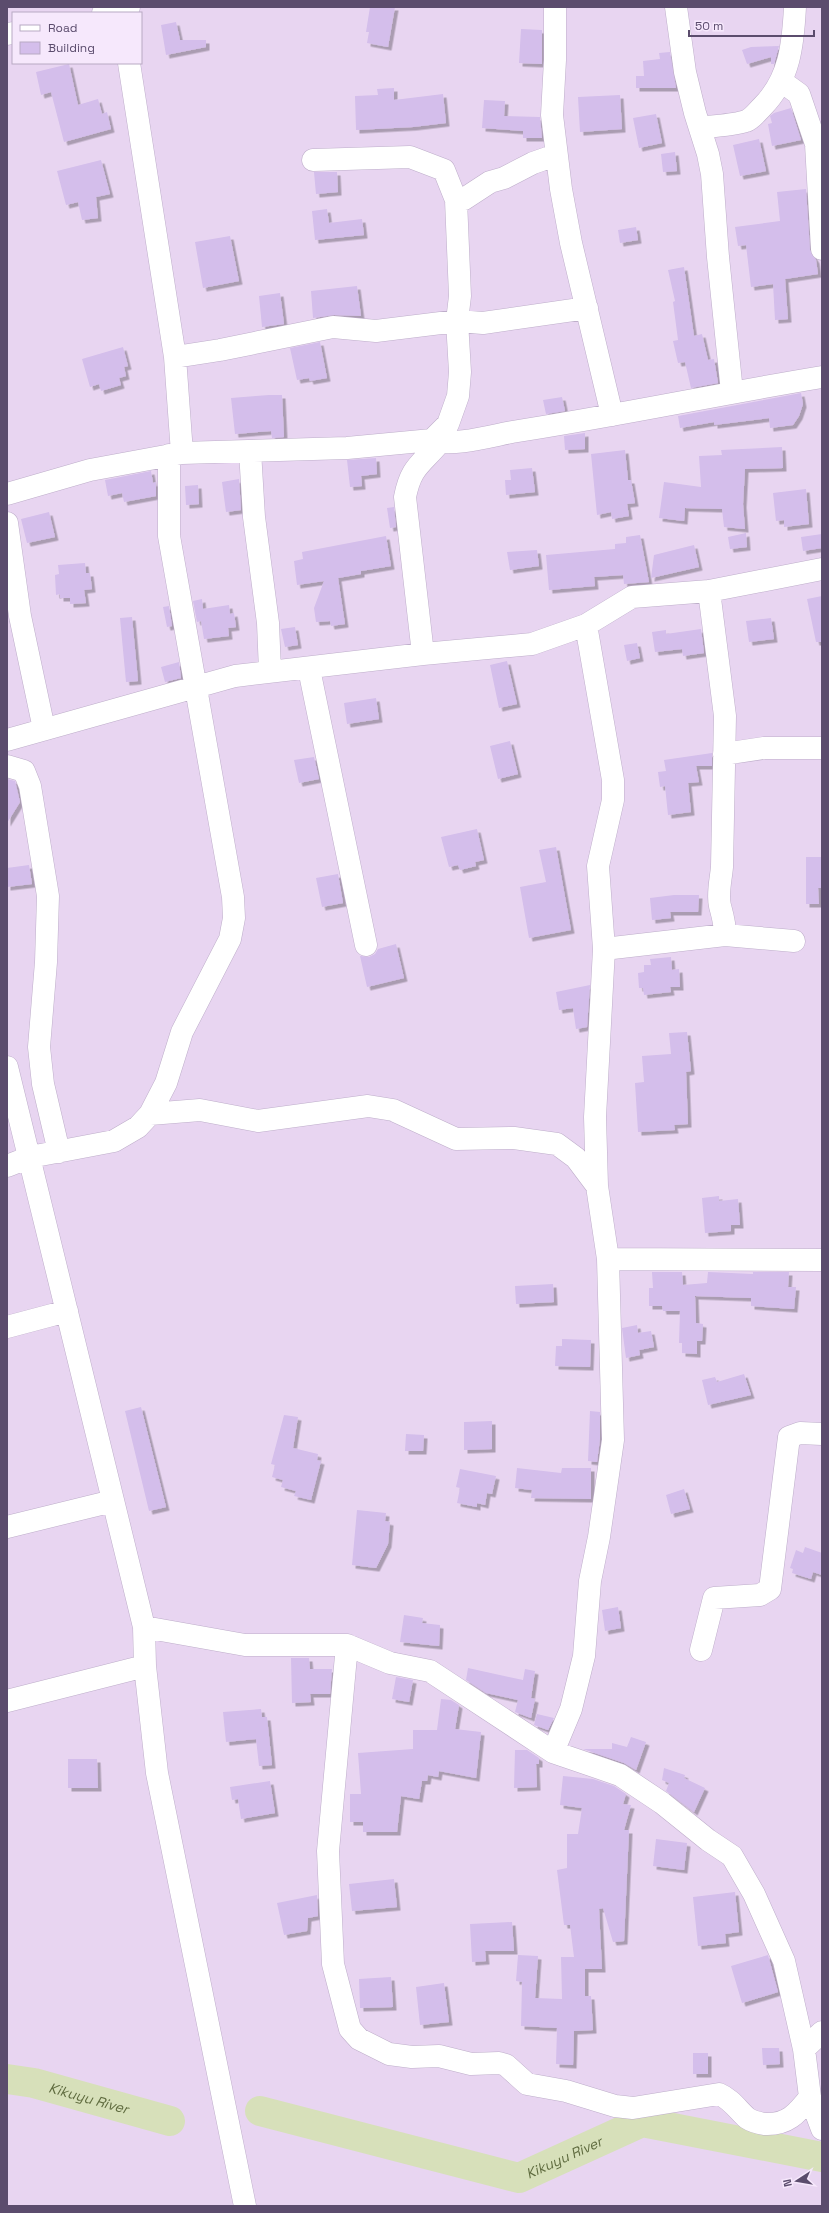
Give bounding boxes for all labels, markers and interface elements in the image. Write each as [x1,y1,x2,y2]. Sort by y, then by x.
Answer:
legend [12,12,142,64]
scale bar [689,12,814,38]
text: 50 m [695,18,723,34]
text: Road [48,20,77,36]
text: Building [48,40,95,56]
water label: Kikuyu River [47,2079,132,2118]
water label: Kikuyu River [523,2132,607,2183]
north arrow [777,2161,817,2201]
text: N [780,2178,795,2188]

